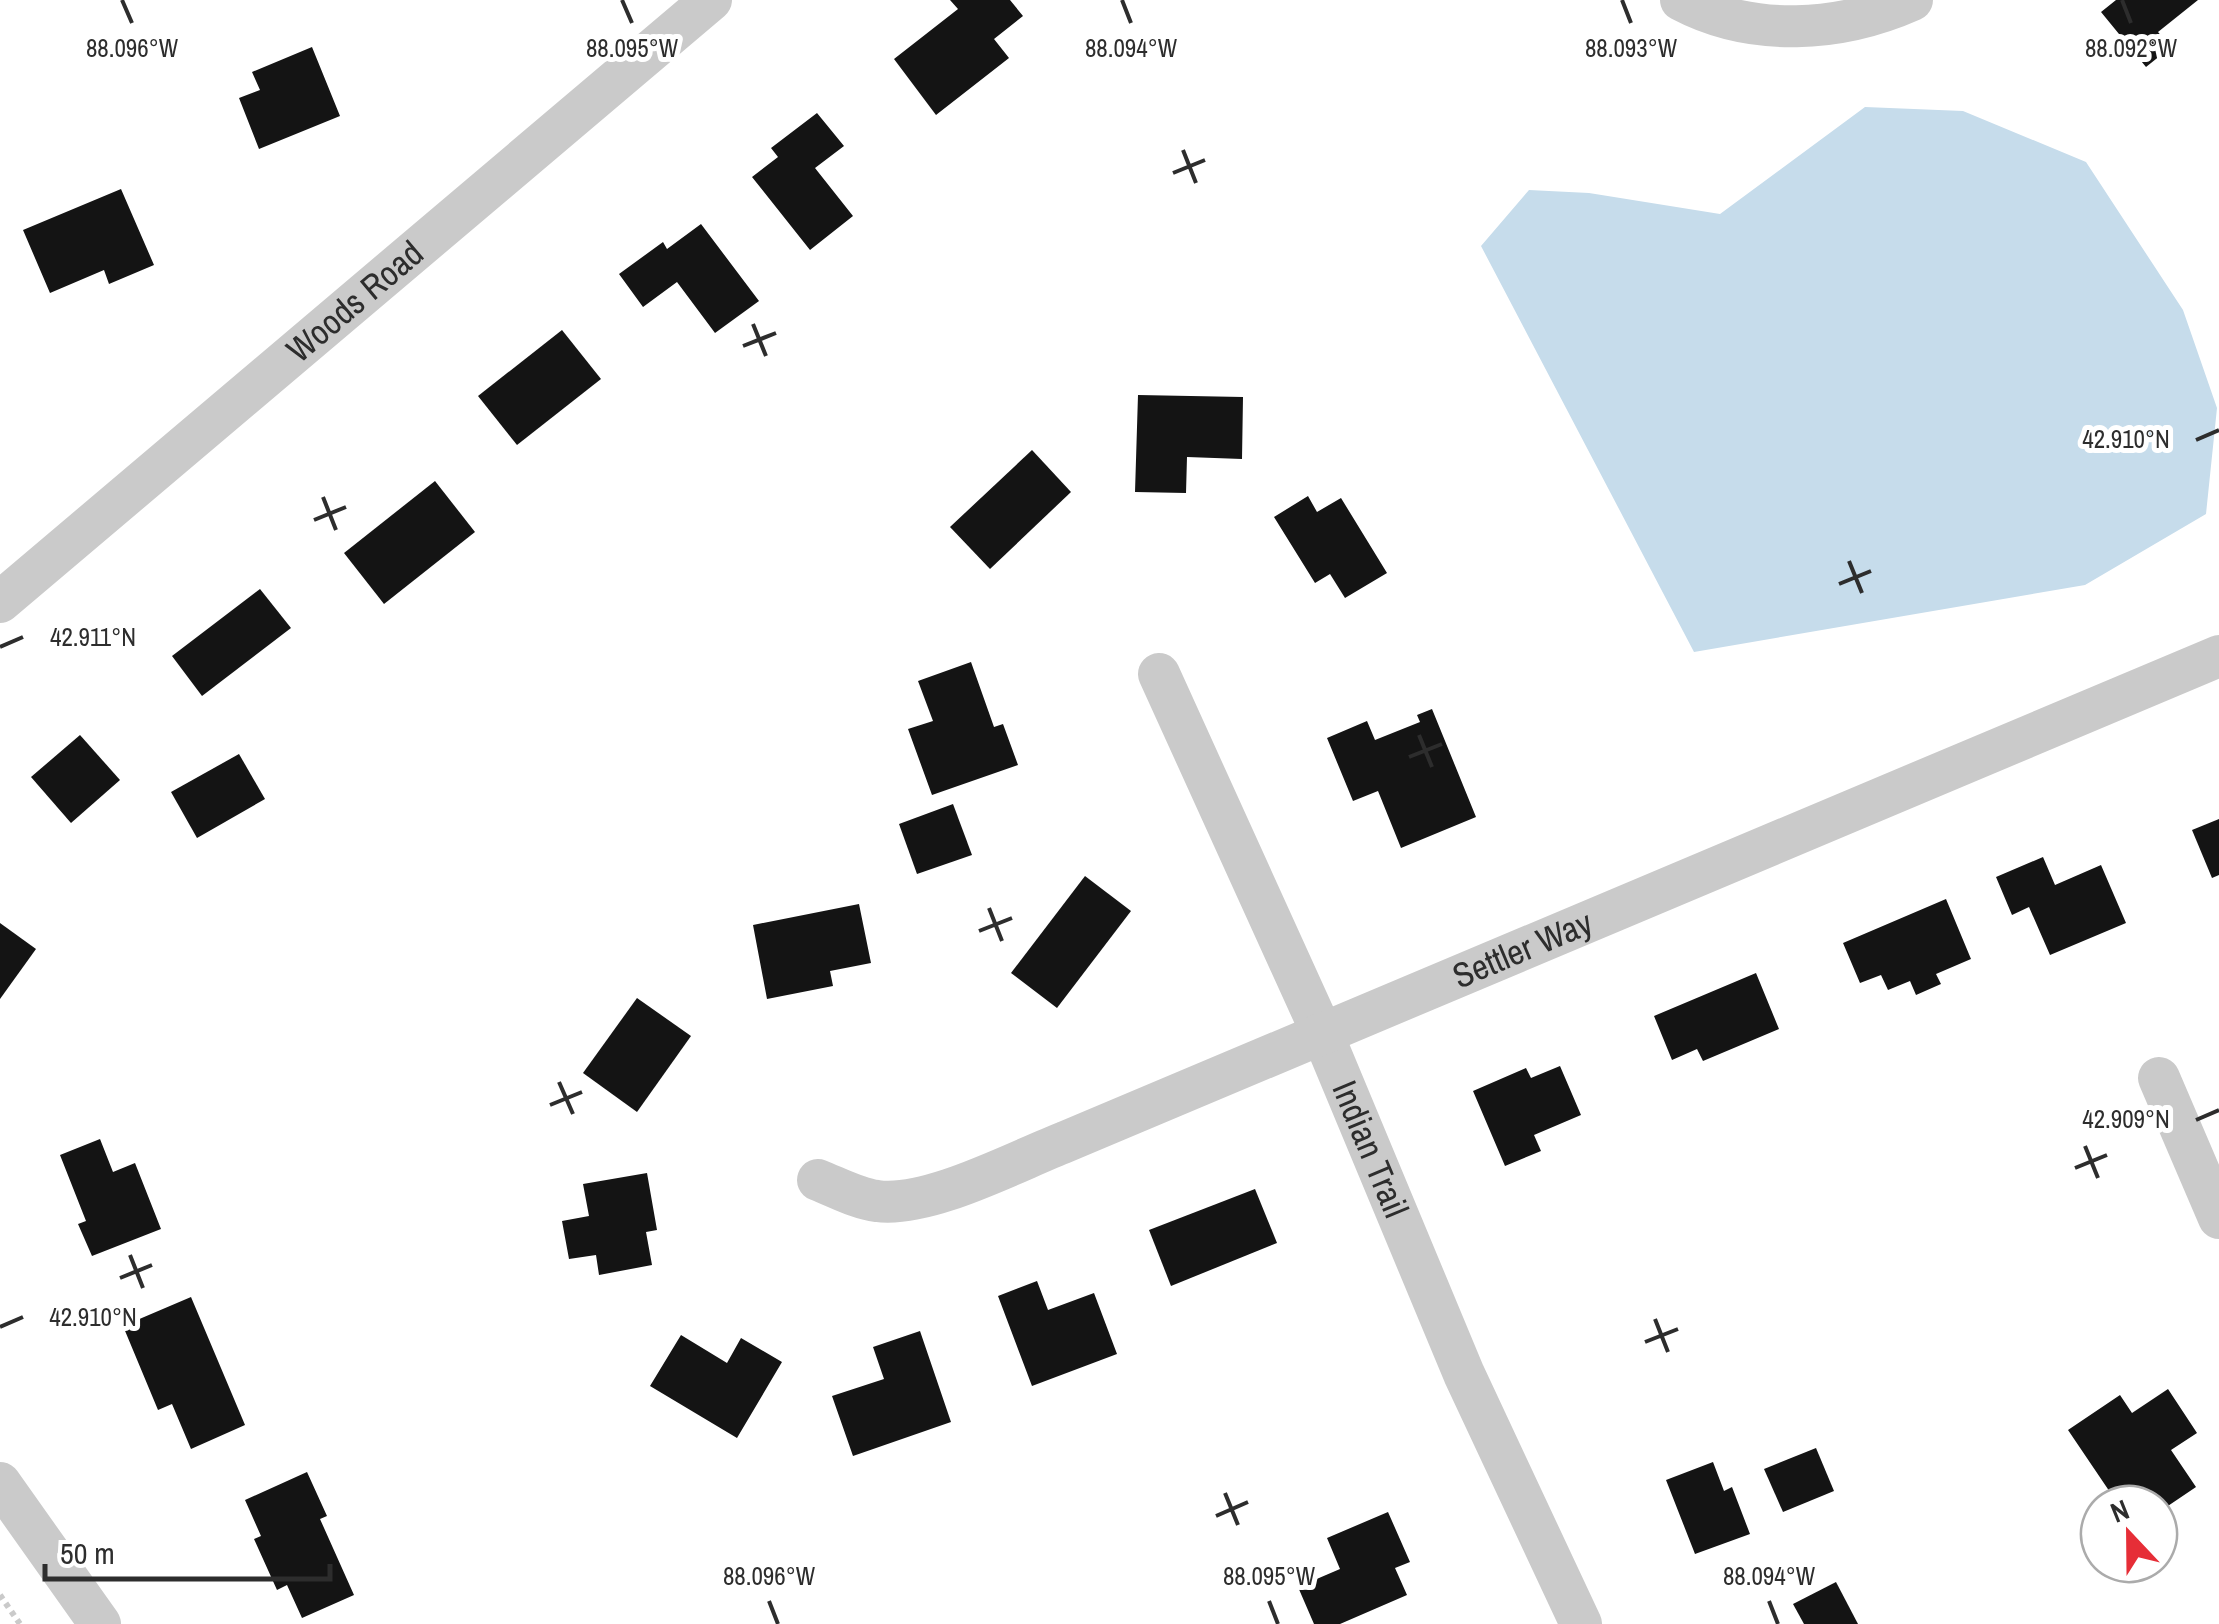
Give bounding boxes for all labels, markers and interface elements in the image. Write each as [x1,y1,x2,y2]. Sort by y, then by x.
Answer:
text: 88.096°W [86,31,179,65]
text: 88.095°W [586,31,679,65]
text: 88.094°W [1085,31,1178,65]
text: 88.093°W [1585,31,1678,65]
text: 88.092°W [2085,31,2178,65]
street label: Woods Road [276,230,433,373]
text: 42.910°N [2082,422,2170,456]
text: 42.911°N [50,620,136,654]
street label: Settler Way [1445,898,1600,999]
street label: Indian Trail [1321,1073,1420,1224]
text: 42.909°N [2082,1102,2170,1136]
text: 42.910°N [49,1300,137,1334]
north arrow [2079,1484,2179,1584]
text: N [2105,1490,2134,1532]
scale bar [45,1519,330,1581]
text: 50 m [60,1533,115,1573]
text: 88.096°W [723,1559,816,1593]
text: 88.095°W [1223,1559,1316,1593]
text: 88.094°W [1723,1559,1816,1593]

